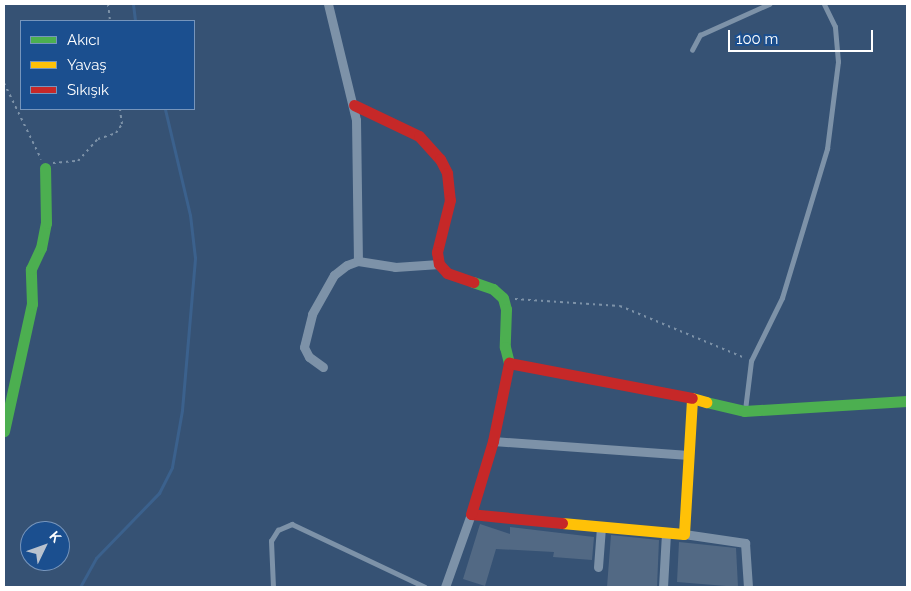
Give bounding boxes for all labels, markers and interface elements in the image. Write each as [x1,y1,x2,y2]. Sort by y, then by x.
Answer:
legend [20,20,195,110]
scale bar [731,20,876,52]
text: 100 m [736,30,778,48]
text: Akıcı [67,31,100,49]
text: Yavaş [67,56,107,74]
text: Sıkışık [67,81,109,99]
north arrow [20,521,70,571]
text: K [46,528,64,545]

